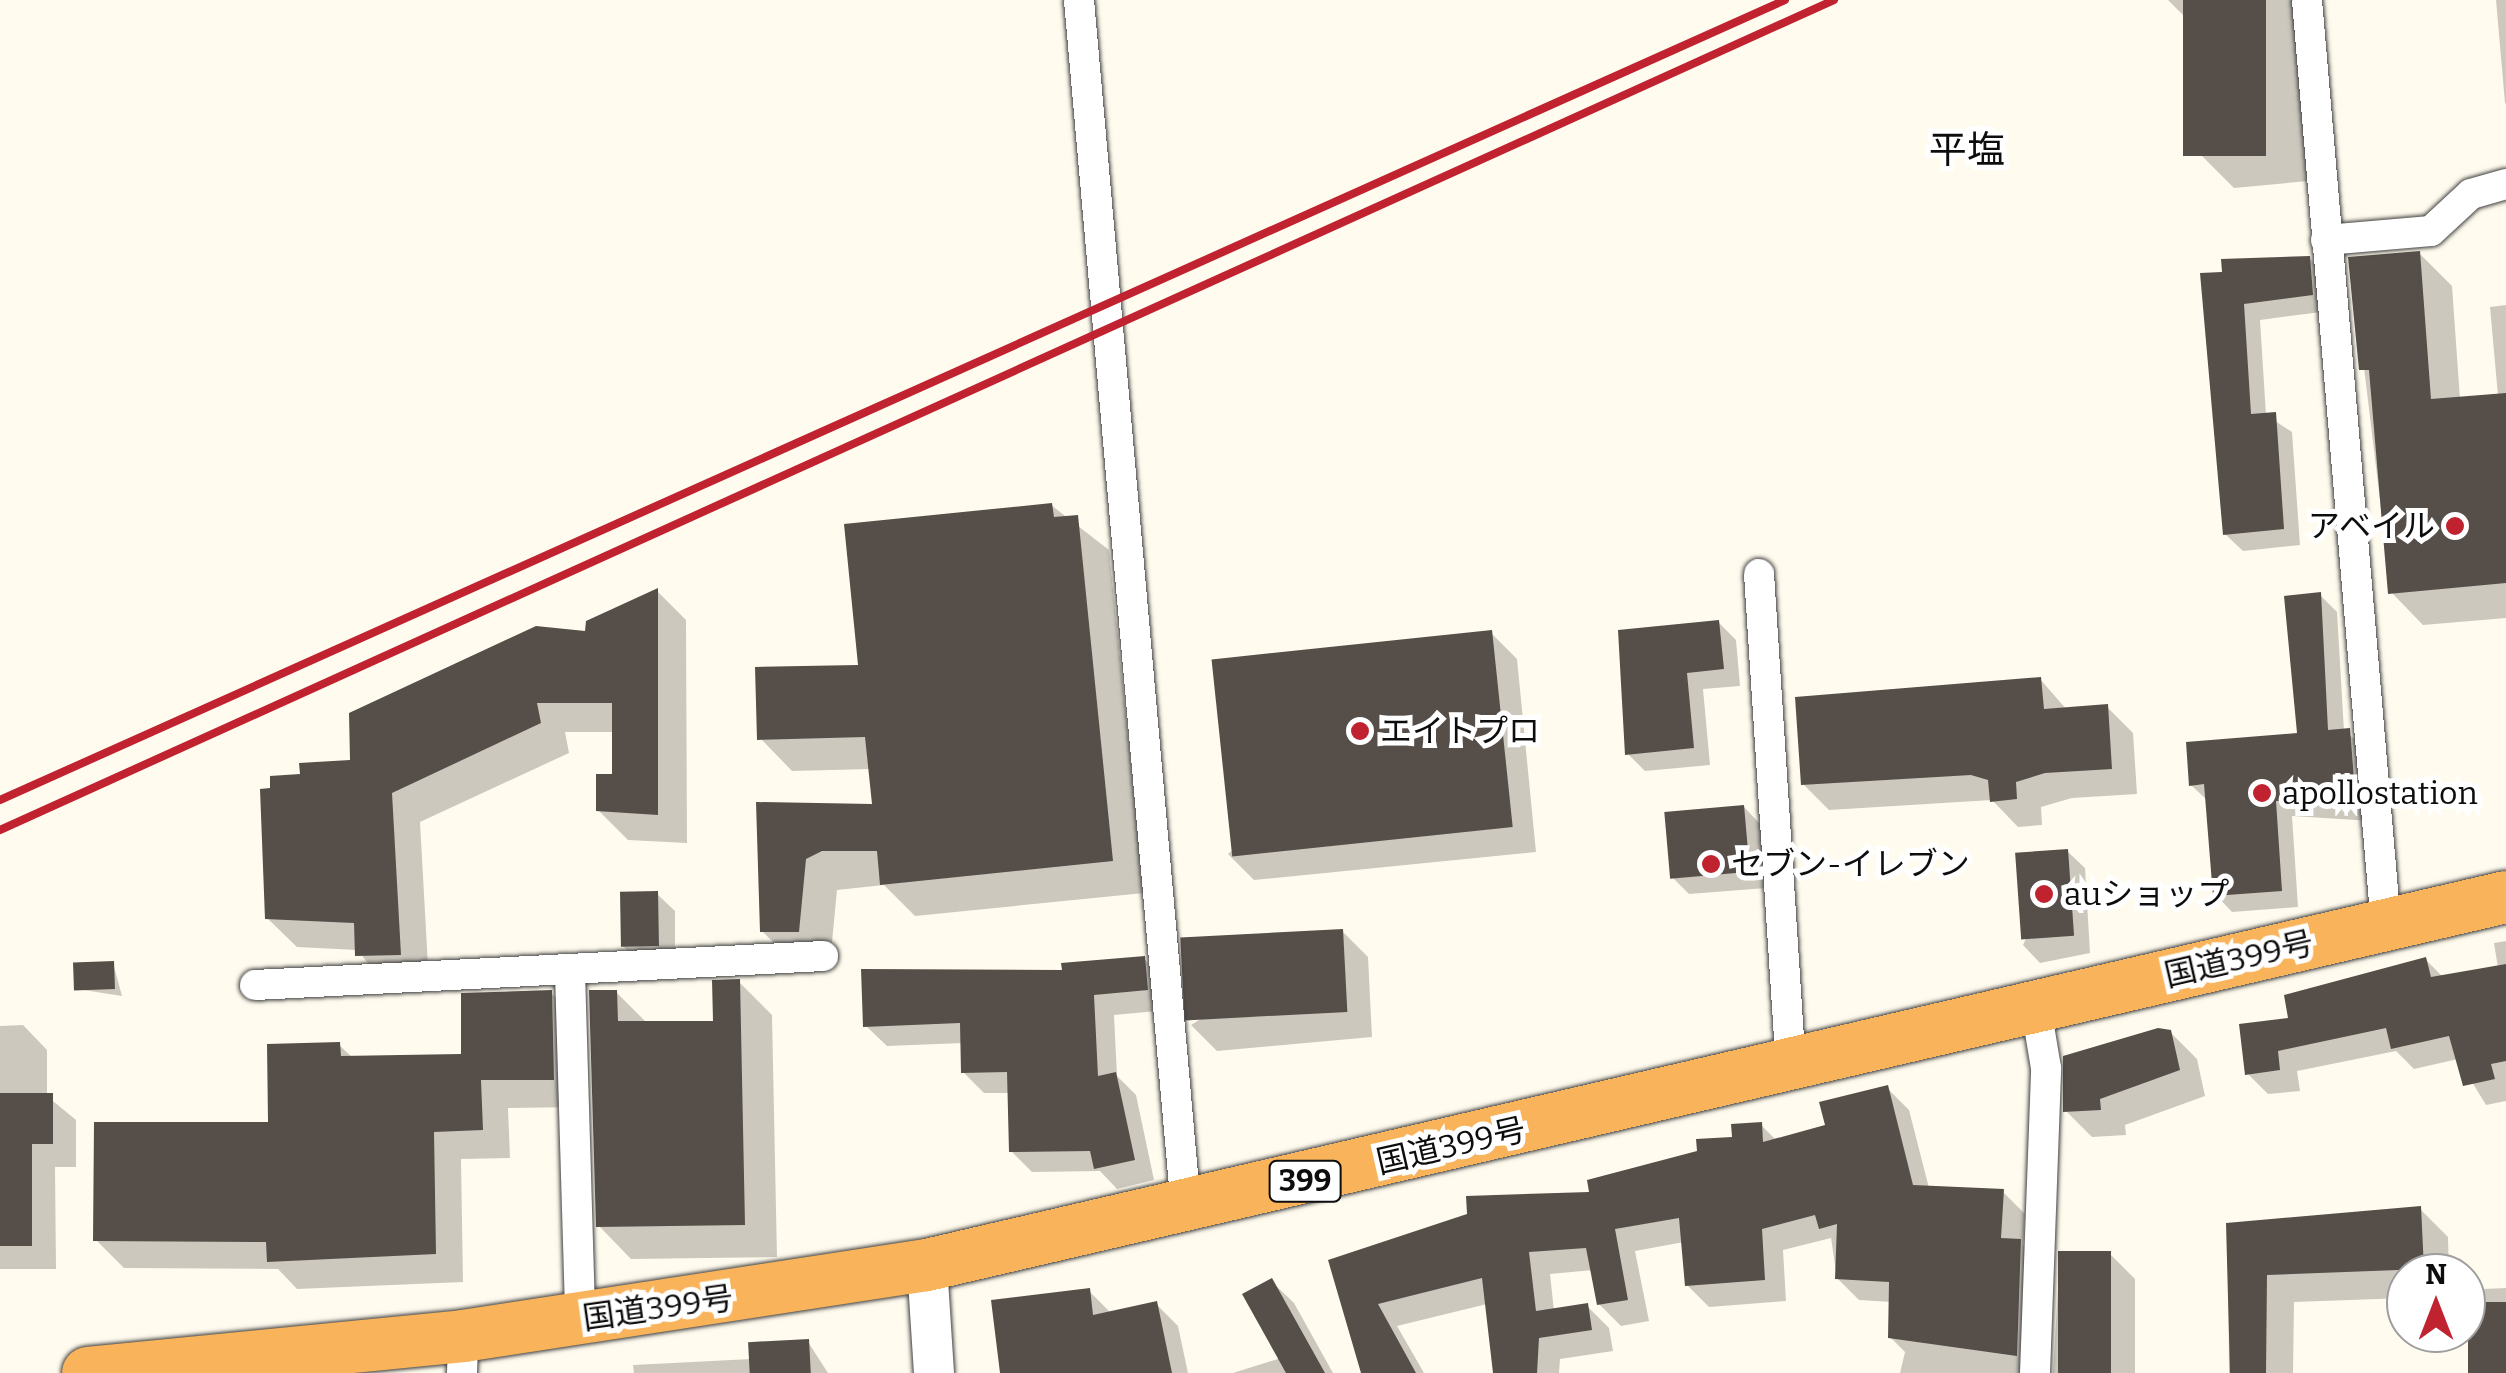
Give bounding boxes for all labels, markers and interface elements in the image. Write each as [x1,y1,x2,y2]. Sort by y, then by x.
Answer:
district label: 平塩 [1929,128,2005,174]
place label: アベイル [2307,507,2435,545]
marker: アベイル [2444,515,2466,537]
place label: エイトプロ [1380,712,1540,750]
marker: エイトプロ [1349,720,1371,742]
place label: apollostation [2282,774,2478,812]
marker: apollostation [2251,782,2273,804]
place label: セブン-イレブン [1731,845,1970,883]
marker: セブン-イレブン [1700,853,1722,875]
place label: auショップ [2064,875,2229,913]
marker: auショップ [2033,883,2055,905]
street label: 国道399号 [2161,923,2317,995]
street label: 国道399号 [1373,1110,1529,1182]
road number: 399 [1268,1156,1342,1206]
north arrow [2386,1253,2486,1353]
text: N [2425,1258,2447,1291]
street label: 国道399号 [580,1278,736,1338]

